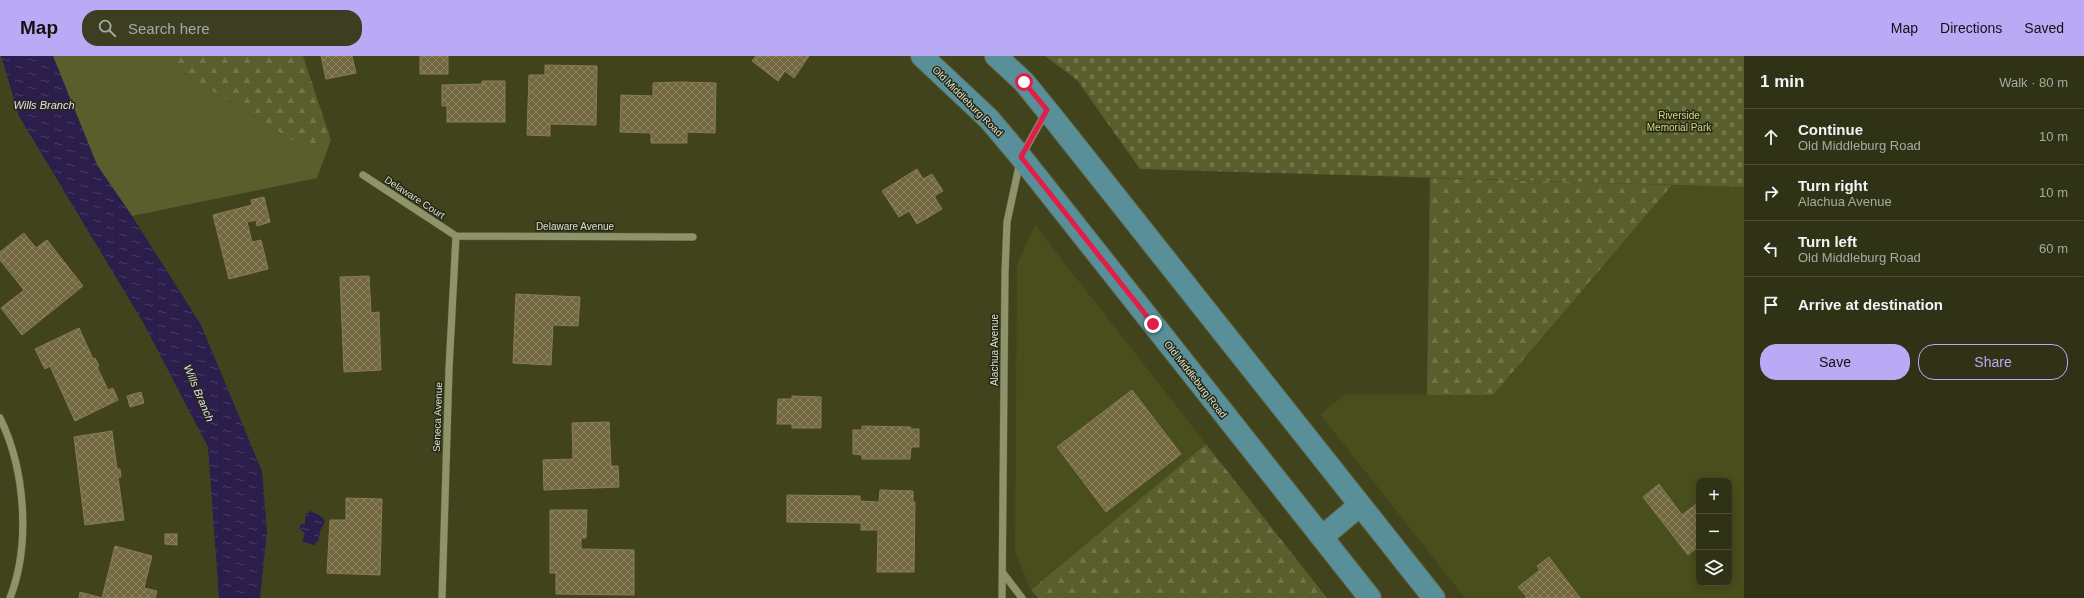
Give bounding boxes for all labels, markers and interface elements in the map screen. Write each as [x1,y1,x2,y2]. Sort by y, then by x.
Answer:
search box [82,10,362,46]
text: Map [20,17,58,38]
icon: search [96,17,118,39]
text: Search here [128,20,210,37]
text: Map [1891,20,1918,36]
text: Directions [1940,20,2002,36]
text: Saved [2024,20,2064,36]
street label: Old Middleburg Road [930,64,1005,139]
text: 1 min [1760,72,1804,91]
route start [1015,73,1033,91]
text: Walk · 80 m [1999,75,2068,90]
water label: Wills Branch [13,99,75,111]
park label: Riverside Memorial Park [1647,110,1712,133]
text: Continue [1798,121,1863,138]
icon: ahead [1760,126,1782,148]
text: 10 m [2039,129,2068,144]
text: Old Middleburg Road [1798,138,1921,153]
street label: Delaware Court [383,174,447,221]
text: Turn right [1798,177,1868,194]
icon: right [1760,182,1782,204]
text: 10 m [2039,185,2068,200]
text: Alachua Avenue [1798,194,1892,209]
street label: Delaware Avenue [536,221,615,232]
text: Turn left [1798,233,1857,250]
icon: left [1760,238,1782,260]
text: 60 m [2039,241,2068,256]
text: Old Middleburg Road [1798,250,1921,265]
icon: arrive [1760,294,1782,316]
text: Arrive at destination [1798,296,1943,313]
street label: Alachua Avenue [989,314,1000,386]
route end [1144,315,1162,333]
street label: Old Middleburg Road [1162,339,1229,420]
button: Save [1760,344,1910,380]
button: Share [1918,344,2068,380]
water label: Wills Branch [182,363,216,423]
street label: Seneca Avenue [431,381,444,452]
map controls [1696,478,1732,586]
button: + [1696,478,1732,514]
button: − [1696,514,1732,550]
button: layers [1696,550,1732,586]

